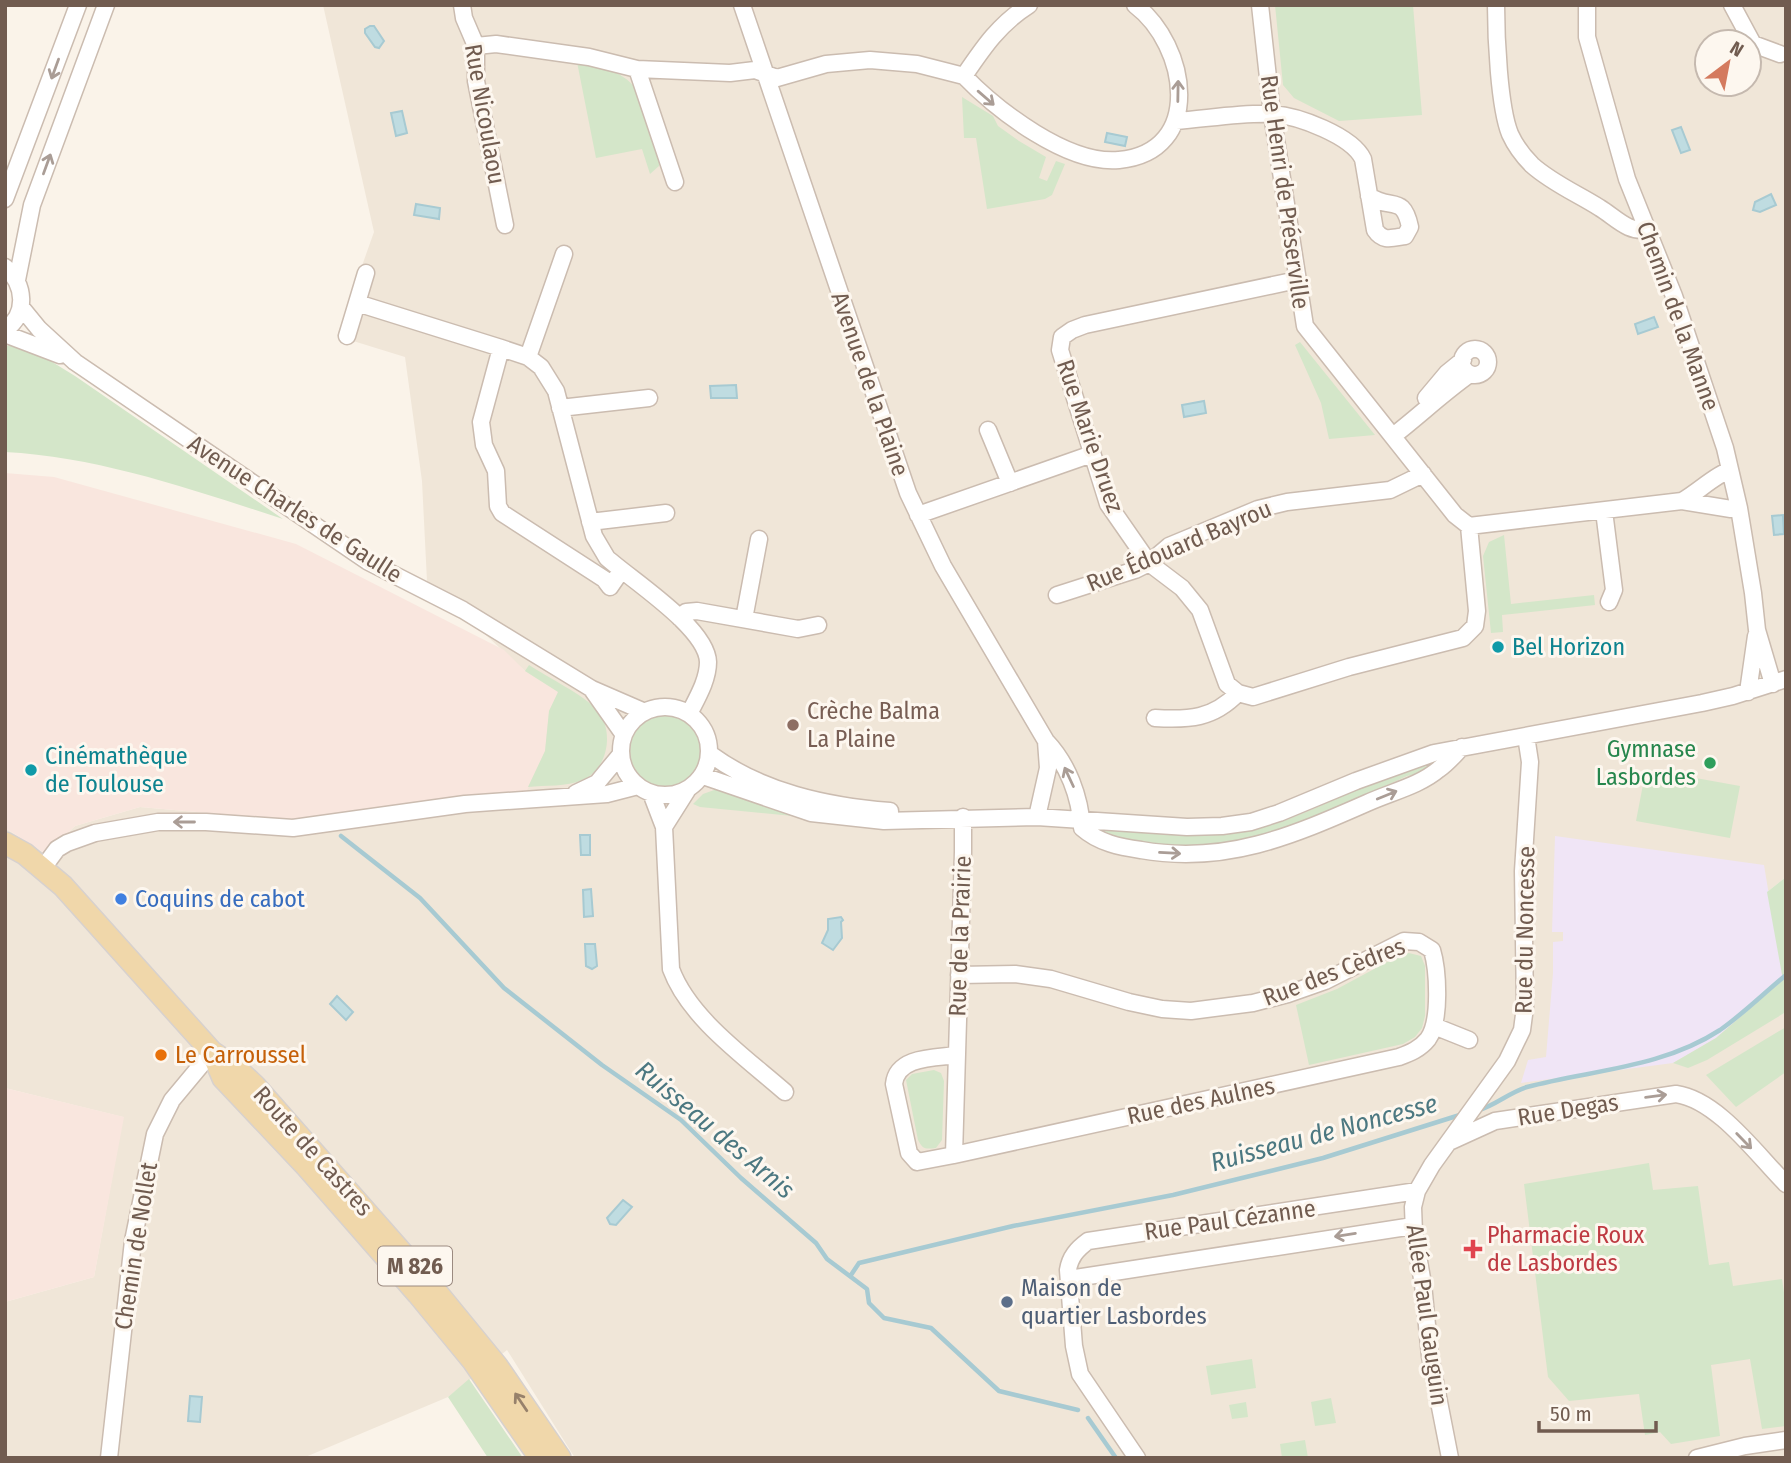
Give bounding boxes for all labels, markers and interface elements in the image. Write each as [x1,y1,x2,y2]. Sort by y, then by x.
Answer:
north arrow [1693,28,1763,98]
text: N [1726,36,1748,62]
street label: Rue Nicoulaou [459,42,511,186]
one-way arrow [47,58,60,80]
street label: Rue Henri de Préserville [1255,73,1315,311]
one-way arrow [1172,80,1185,103]
one-way arrow [977,90,995,106]
one-way arrow [42,153,54,175]
street label: Chemin de la Manne [1631,218,1725,414]
street label: Avenue de la Plaine [825,288,915,480]
street label: Rue Marie Druez [1051,356,1129,516]
street label: Avenue Charles de Gaulle [183,429,407,589]
street label: Rue Édouard Bayrou [1082,494,1276,598]
place label: Bel Horizon [1512,633,1625,661]
marker: Bel Horizon [1490,639,1506,655]
place label: Crèche Balma La Plaine [807,697,940,753]
marker: Crèche Balma La Plaine [785,717,801,733]
place label: Gymnase Lasbordes [1596,735,1696,791]
place label: Cinémathèque de Toulouse [45,742,188,798]
marker: Gymnase Lasbordes [1702,755,1718,771]
marker: Cinémathèque de Toulouse [23,762,39,778]
one-way arrow [1062,767,1075,788]
one-way arrow [1375,787,1397,800]
one-way arrow [173,815,196,829]
street label: Rue du Noncesse [1510,846,1540,1014]
one-way arrow [1158,847,1181,860]
street label: Rue de la Prairie [943,855,977,1017]
place label: Coquins de cabot [135,885,305,913]
marker: Coquins de cabot [113,891,129,907]
street label: Rue des Cèdres [1259,932,1409,1012]
place label: Le Carroussel [175,1041,306,1069]
marker: Le Carroussel [153,1047,169,1063]
water label: Ruisseau des Arnis [629,1055,801,1205]
street label: Rue des Aulnes [1125,1072,1277,1130]
street label: Route de Castres [247,1080,379,1222]
water label: Ruisseau de Noncesse [1207,1088,1441,1178]
street label: Rue Degas [1516,1088,1620,1132]
one-way arrow [1645,1090,1667,1103]
one-way arrow [1736,1132,1753,1149]
street label: Chemin de Nollet [109,1160,163,1332]
street label: Rue Paul Cézanne [1143,1194,1317,1246]
place label: Pharmacie Roux de Lasbordes [1487,1221,1645,1277]
street label: Allée Paul Gauguin [1400,1223,1454,1407]
one-way arrow [1335,1229,1357,1242]
marker: Pharmacie Roux de Lasbordes [1465,1241,1481,1257]
road number: M 826 [378,1246,452,1286]
place label: Maison de quartier Lasbordes [1021,1274,1207,1330]
marker: Maison de quartier Lasbordes [999,1294,1015,1310]
scale bar [1539,1390,1656,1434]
one-way arrow [514,1392,528,1412]
text: 50 m [1550,1401,1592,1427]

